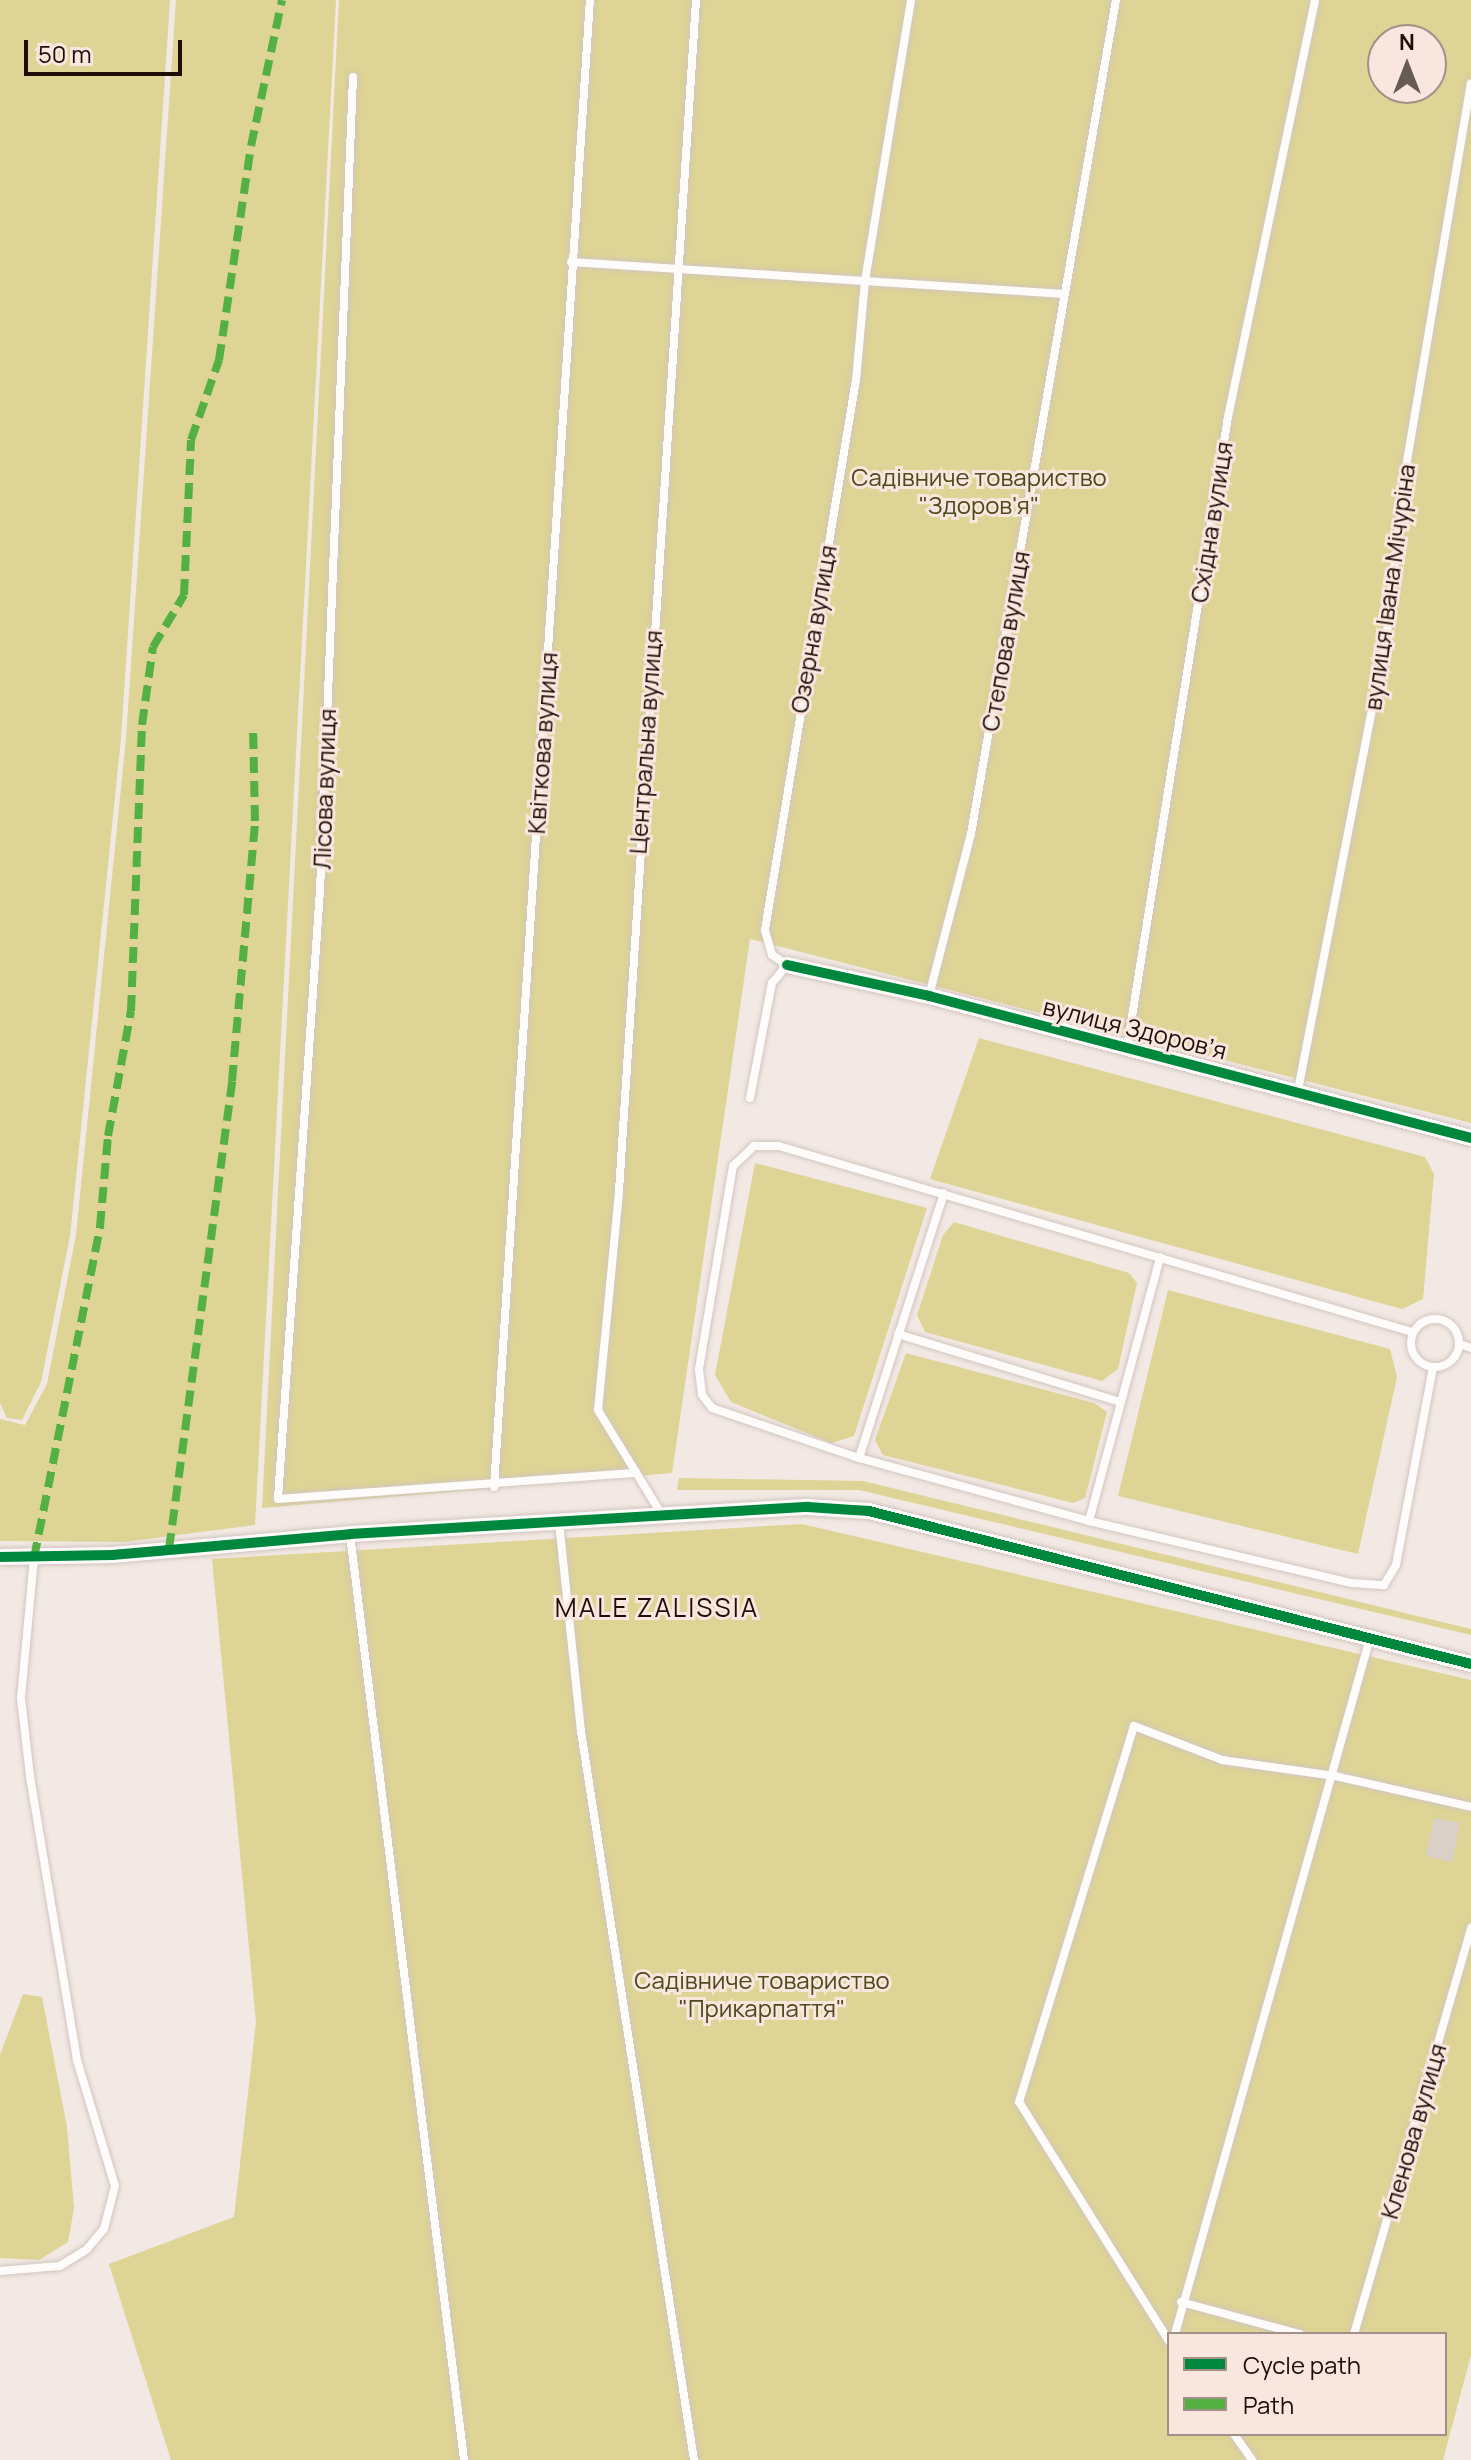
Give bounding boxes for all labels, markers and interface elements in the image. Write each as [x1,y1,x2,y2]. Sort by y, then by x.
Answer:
scale bar [28,24,186,74]
north arrow [1367,24,1447,104]
text: N [1399,27,1415,57]
text: 50 m [38,37,92,70]
street label: Східна вулиця [1184,439,1238,605]
street label: вулиця Івана Мічуріна [1357,462,1421,712]
park label: Садівниче товариство "Здоров'я" [851,463,1107,519]
street label: Озерна вулиця [784,543,842,715]
street label: Степова вулиця [975,549,1035,733]
street label: Центральна вулиця [623,629,667,855]
street label: Квіткова вулиця [521,651,563,835]
street label: Лісова вулиця [307,708,341,870]
street label: вулиця Здоровʼя [1040,991,1230,1065]
district label: MALE ZALISSIA [555,1592,759,1624]
park label: Садівниче товариство "Прикарпаття" [634,1966,890,2022]
street label: Кленова вулиця [1374,2040,1452,2222]
legend [1167,2332,1447,2436]
text: Cycle path [1243,2348,1361,2381]
text: Path [1243,2388,1294,2421]

